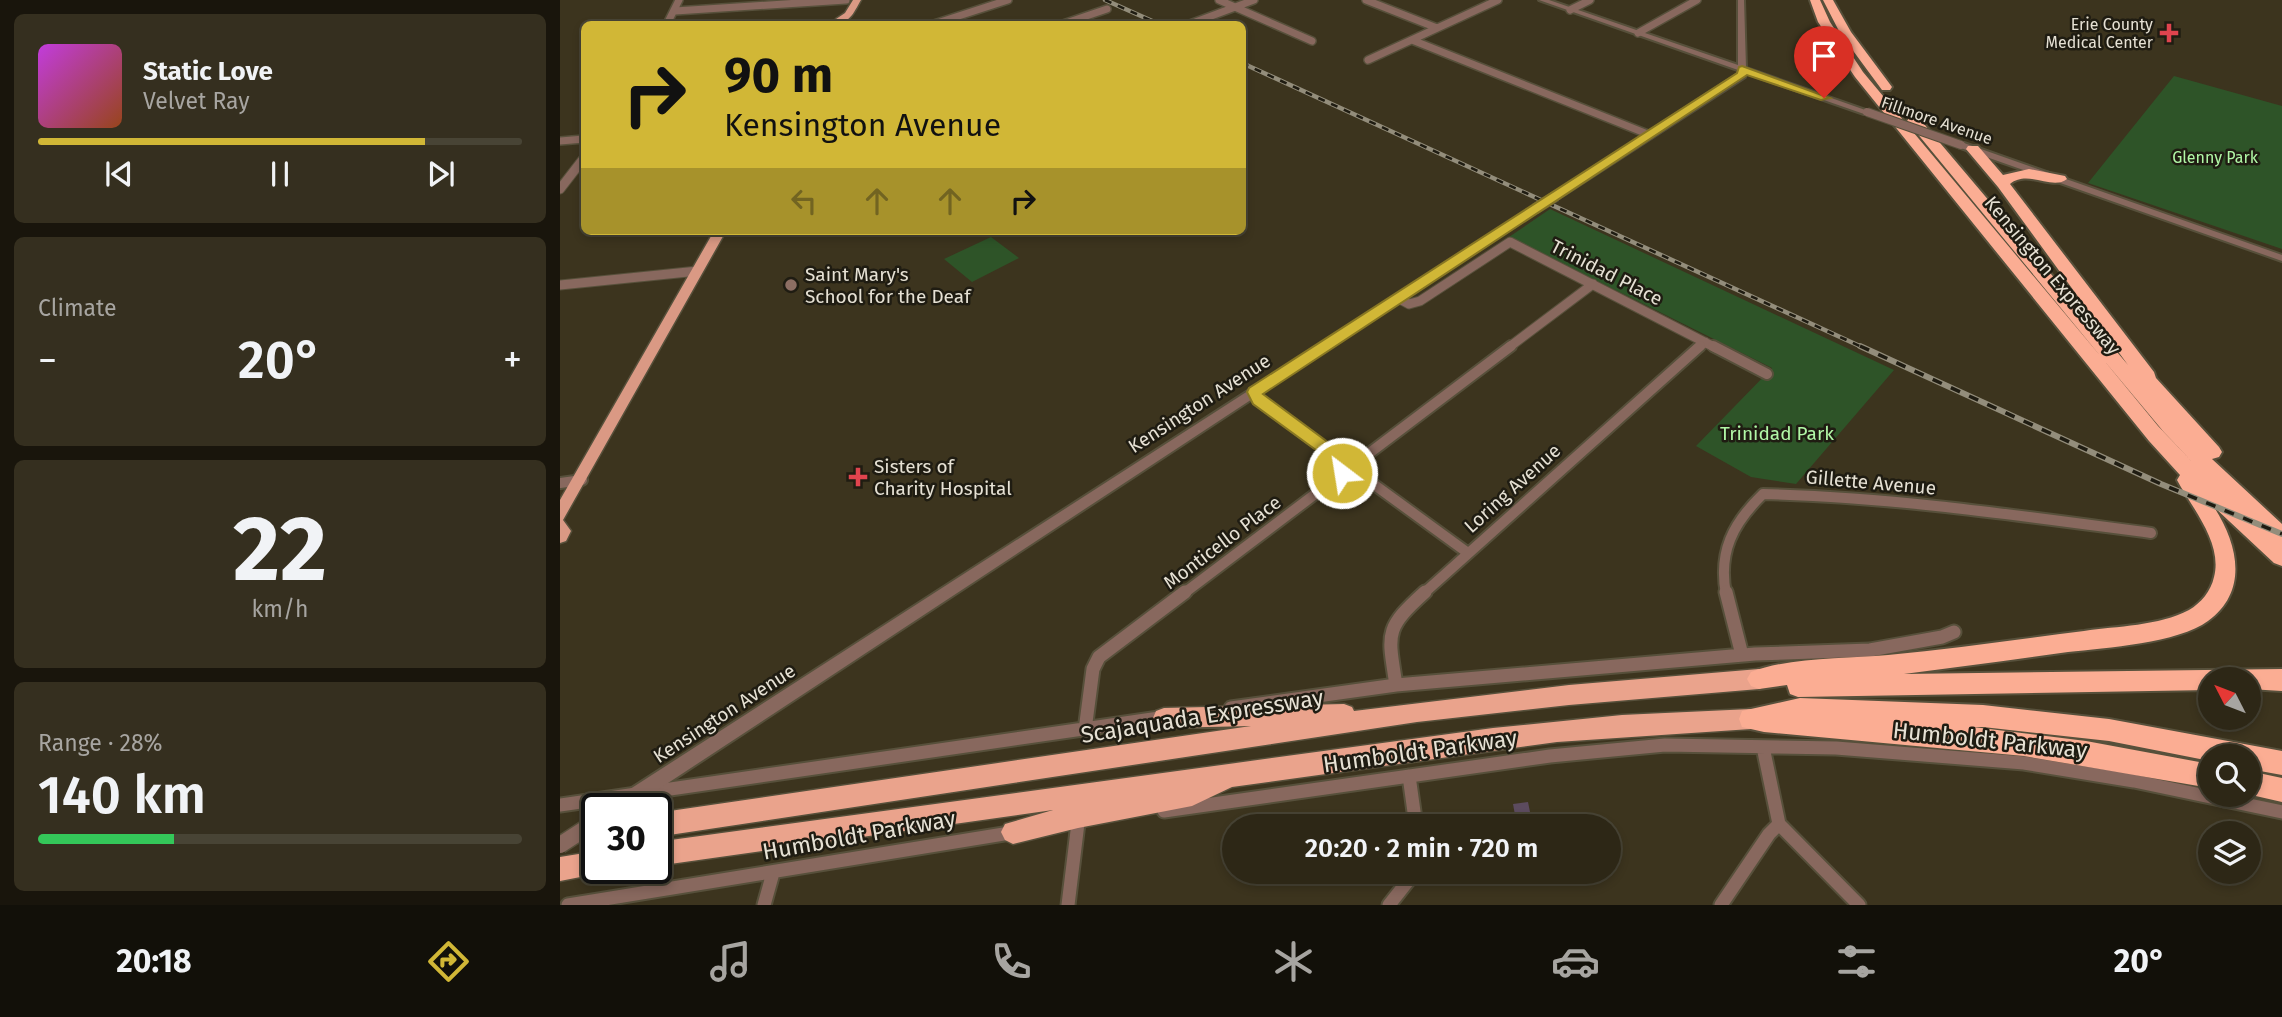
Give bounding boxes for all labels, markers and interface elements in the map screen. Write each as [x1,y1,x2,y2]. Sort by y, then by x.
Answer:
place label: Erie County Medical Center [2046,15,2154,52]
marker: Erie County Medical Center [2159,23,2179,43]
pin [1794,26,1854,98]
icon: arrive [1805,37,1843,75]
text: 90 m [724,46,833,105]
icon: right [609,49,700,140]
text: Static Love [143,56,273,87]
text: Velvet Ray [143,87,250,115]
street label: Fillmore Avenue [1879,93,1995,148]
text: Kensington Avenue [724,106,1001,144]
park label: Glenny Park [2172,148,2259,167]
icon: previous [100,155,138,193]
icon: pause [261,155,299,193]
icon: next [422,155,460,193]
icon: left [785,182,823,220]
icon: ahead [858,182,896,220]
icon: ahead [931,182,969,220]
icon: right [1004,182,1042,220]
street label: Kensington Expressway [1980,192,2126,360]
street label: Trinidad Place [1547,234,1666,310]
place label: Saint Mary's School for the Deaf [805,263,972,308]
marker: Saint Mary's School for the Deaf [783,277,799,293]
text: Climate [38,294,117,322]
text: 20° [238,329,322,392]
text: − [38,337,57,383]
text: + [503,337,522,383]
street label: Kensington Avenue [1124,349,1275,458]
park label: Trinidad Park [1720,422,1834,445]
position arrow [1305,436,1379,510]
street label: Loring Avenue [1459,439,1565,538]
place label: Sisters of Charity Hospital [874,455,1012,500]
street label: Gillette Avenue [1805,465,1937,500]
marker: Sisters of Charity Hospital [848,467,868,487]
street label: Monticello Place [1159,491,1286,594]
text: 22 [233,495,327,604]
text: km/h [252,595,308,623]
street label: Kensington Avenue [649,659,800,768]
north arrow [2198,667,2261,730]
map controls [2198,667,2261,884]
street label: Scajaquada Expressway [1079,683,1326,749]
street label: Humboldt Parkway [1891,716,2089,764]
street label: Humboldt Parkway [1321,723,1519,778]
text: Range · 28% [38,729,163,757]
button: search [2198,744,2261,807]
text: 140 km [38,764,206,827]
speed limit sign: 30 [581,793,672,884]
street label: Humboldt Parkway [760,804,958,866]
button: layers [2198,821,2261,884]
text: 20:20 · 2 min · 720 m [1305,833,1538,864]
icon: directions [424,937,473,986]
icon: music [706,937,755,986]
icon: phone [987,937,1036,986]
icon: climate [1269,937,1318,986]
icon: car [1551,937,1600,986]
icon: filters [1832,937,1881,986]
text: 20:18 [116,942,192,980]
text: 20° [2114,942,2166,980]

